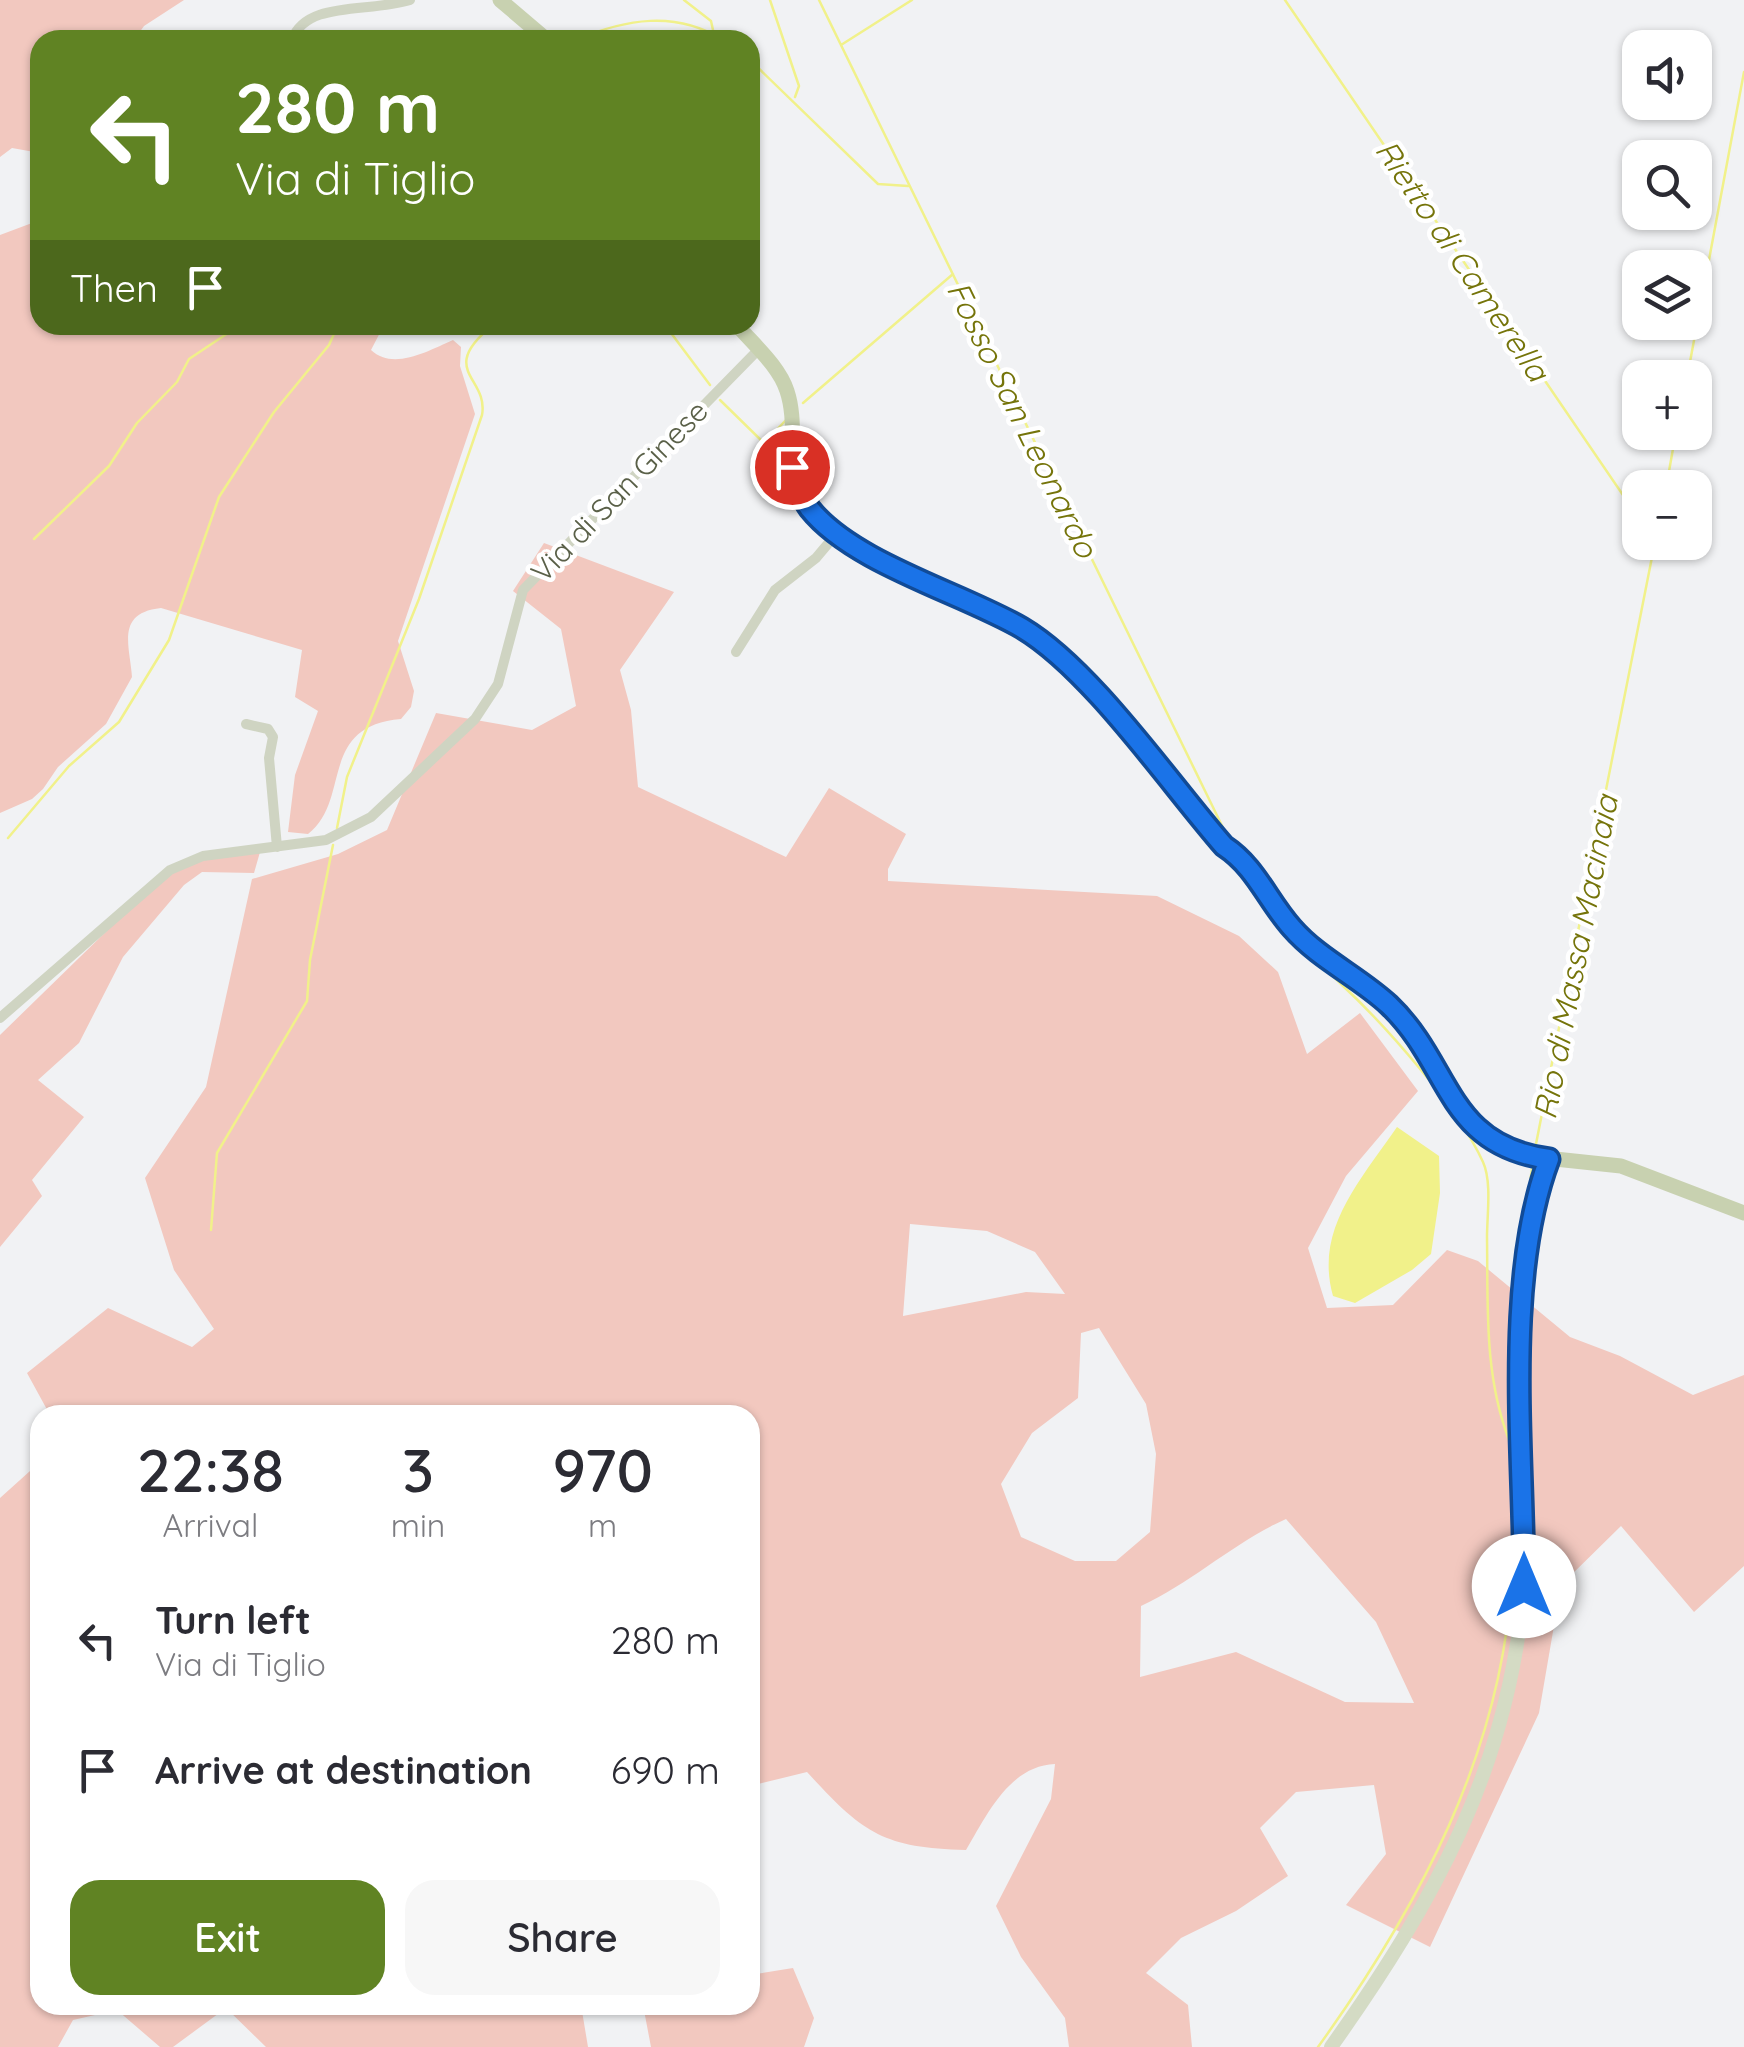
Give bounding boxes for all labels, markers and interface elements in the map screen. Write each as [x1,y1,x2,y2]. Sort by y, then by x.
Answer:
map controls [1622,30,1712,560]
button: sound [1622,30,1712,120]
text: 280 m [235,63,440,151]
icon: left [70,70,200,200]
water label: Rietto di Camerella [1367,132,1559,390]
button: search [1622,140,1712,230]
text: Via di Tiglio [235,150,475,206]
button: layers [1622,250,1712,340]
icon: arrive [178,260,233,315]
text: Then [70,264,158,312]
water label: Fosso San Leonardo [939,274,1108,565]
button: + [1622,360,1712,450]
street label: Via di San Ginese [522,392,716,590]
pin [750,425,835,510]
icon: arrive [765,440,820,495]
button: − [1622,470,1712,560]
water label: Rio di Massa Macinaia [1524,790,1626,1122]
text: 22:38 [137,1432,284,1507]
text: 3 [402,1432,434,1507]
text: 970 [552,1432,653,1507]
text: Arrival [163,1505,258,1545]
text: min [391,1505,445,1545]
text: m [588,1505,617,1545]
position arrow [1472,1534,1576,1638]
text: Turn left [155,1596,311,1644]
icon: left [70,1613,125,1668]
text: 280 m [611,1616,720,1664]
text: Via di Tiglio [155,1644,326,1684]
icon: arrive [70,1743,125,1798]
text: Arrive at destination [155,1746,532,1794]
text: 690 m [611,1746,720,1794]
button: Exit [70,1880,385,1995]
button: Share [405,1880,720,1995]

